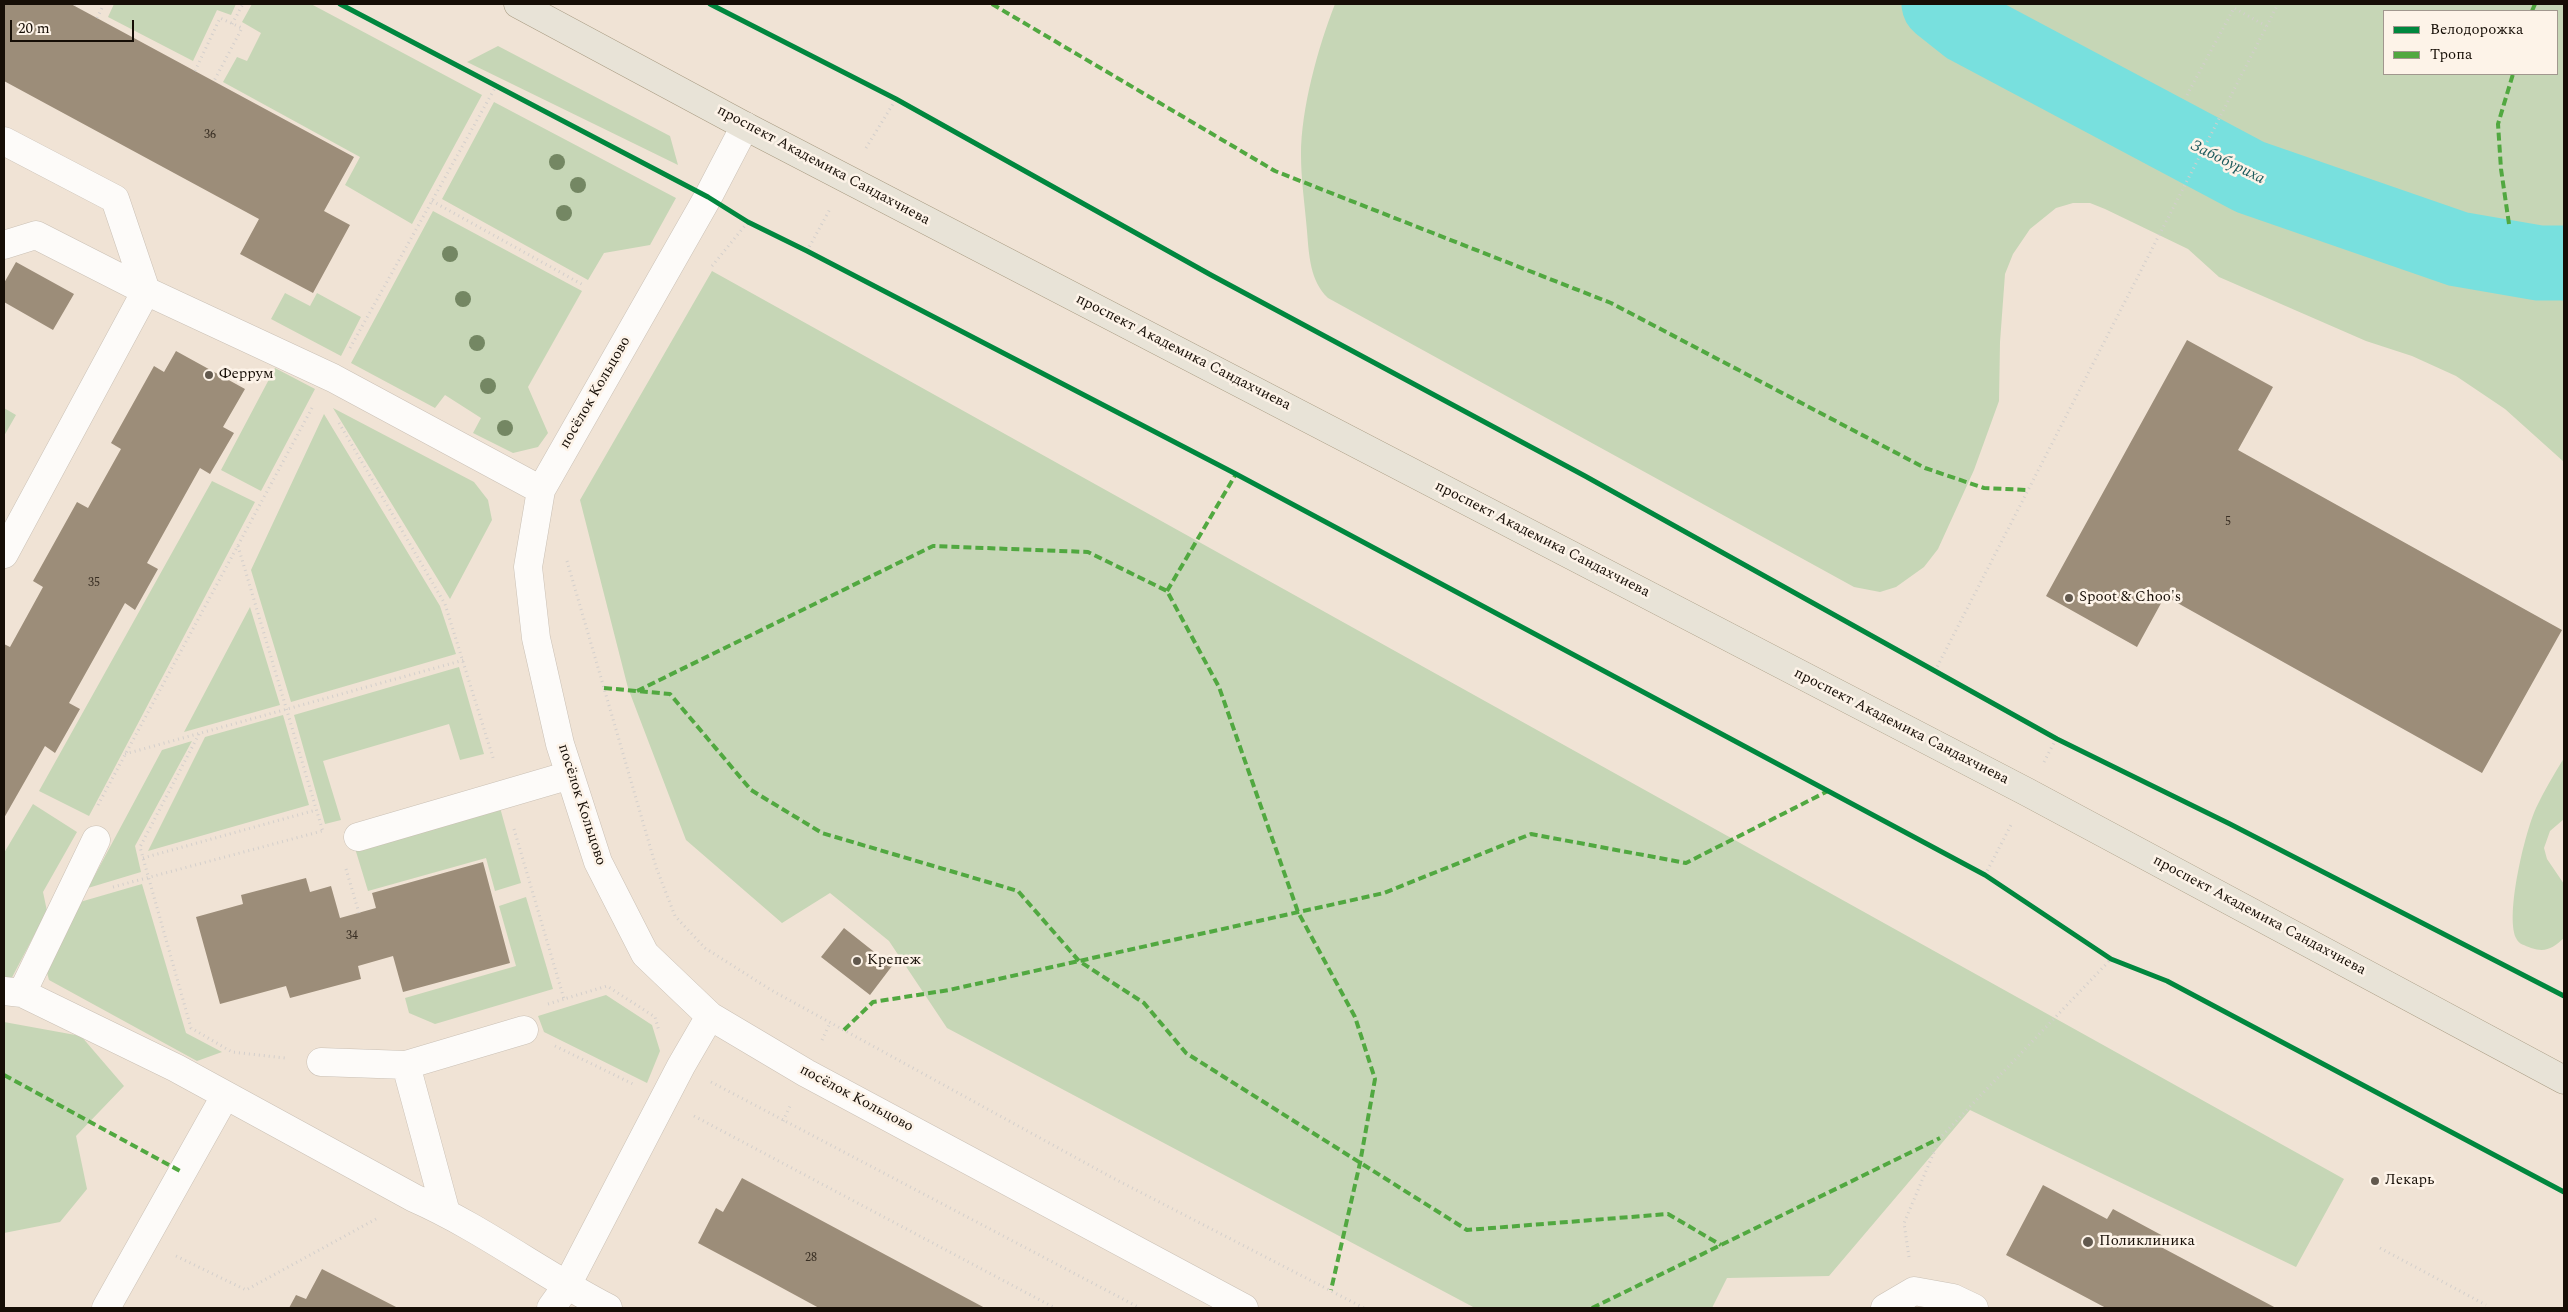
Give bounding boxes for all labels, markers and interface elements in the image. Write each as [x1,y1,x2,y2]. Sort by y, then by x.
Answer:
scale bar [12,10,136,42]
legend [2383,10,2558,75]
text: 20 m [18,17,50,40]
text: Велодорожка [2430,18,2523,41]
text: Тропа [2430,43,2472,66]
street label: проспект Академика Сандахчиева [713,102,933,230]
house number: 36 [204,129,216,143]
water label: Забобуриха [2187,137,2267,189]
street label: проспект Академика Сандахчиева [1073,291,1293,415]
street label: посёлок Кольцово [557,334,635,452]
place label: Феррум [219,366,274,384]
marker: Феррум [203,369,215,381]
street label: проспект Академика Сандахчиева [1432,478,1652,602]
house number: 5 [2225,516,2231,530]
house number: 35 [88,577,100,591]
place label: Spoot & Choo's [2079,589,2181,607]
marker: Spoot & Choo's [2063,592,2075,604]
street label: проспект Академика Сандахчиева [1791,665,2011,789]
street label: посёлок Кольцово [553,742,609,868]
street label: проспект Академика Сандахчиева [2149,852,2369,980]
house number: 34 [346,930,358,944]
place label: Крепеж [867,952,921,970]
marker: Крепеж [851,955,863,967]
street label: посёлок Кольцово [796,1061,916,1137]
place label: Лекарь [2385,1172,2435,1190]
marker: Лекарь [2369,1175,2381,1187]
place label: Поликлиника [2099,1233,2195,1251]
marker: Поликлиника [2081,1235,2095,1249]
house number: 28 [805,1252,817,1266]

